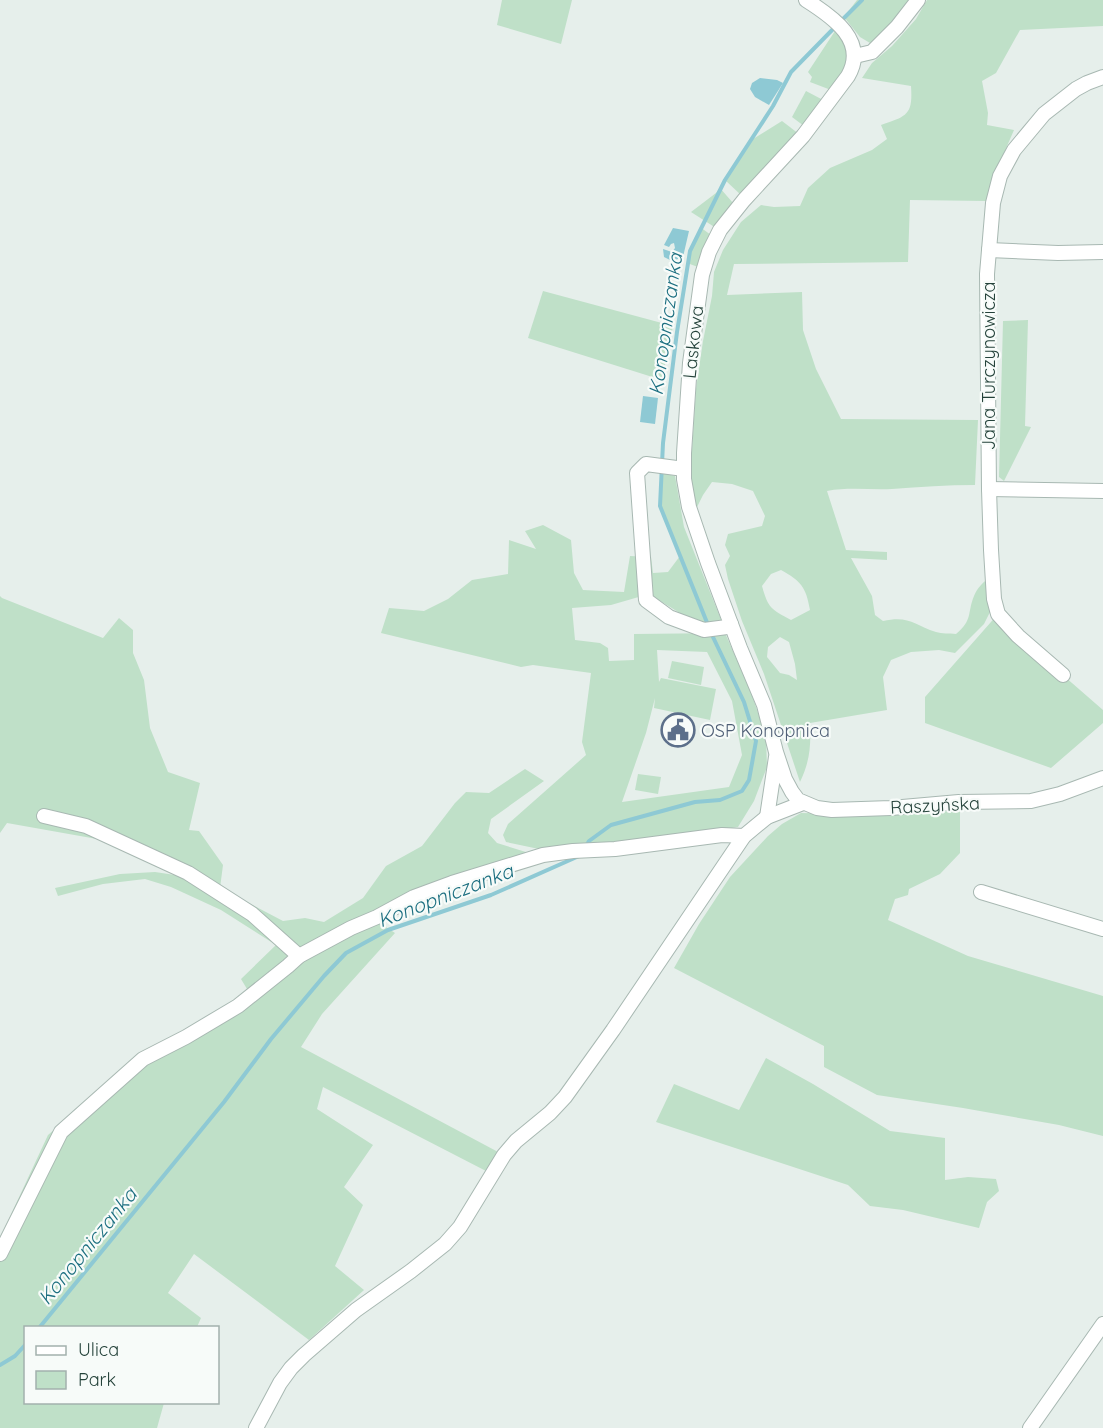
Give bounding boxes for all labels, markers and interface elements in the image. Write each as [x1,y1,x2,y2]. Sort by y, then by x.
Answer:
water label: Konopniczanka [643,250,688,397]
street label: Jana Turczynowicza [977,282,1000,450]
street label: Laskowa [678,304,708,380]
public building icon: OSP Konopnica [660,712,696,748]
place label: OSP Konopnica [701,719,830,742]
street label: Raszyńska [890,791,980,819]
water label: Konopniczanka [374,857,518,932]
water label: Konopniczanka [32,1181,143,1309]
legend [24,1326,219,1404]
text: Ulica [78,1338,119,1361]
text: Park [78,1368,116,1391]

